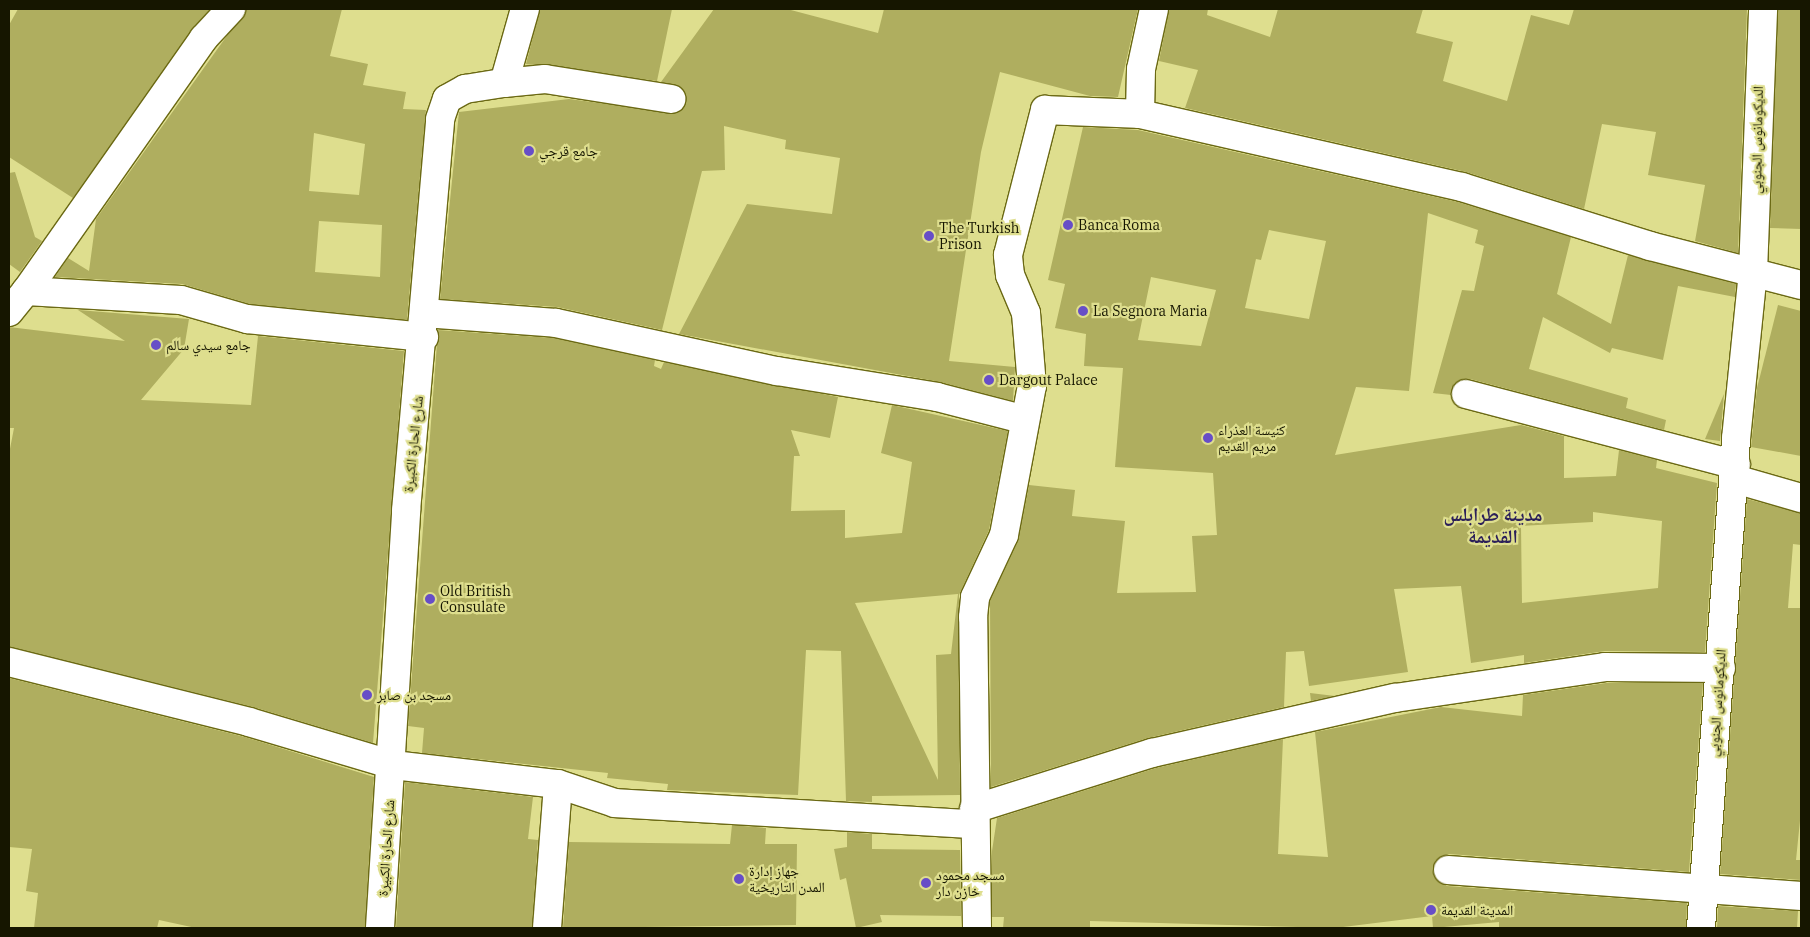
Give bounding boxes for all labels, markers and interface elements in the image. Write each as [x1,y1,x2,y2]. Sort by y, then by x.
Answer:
street label: الديكومانوس الجنوبي [1748,86,1766,194]
place label: جامع قرجي [539,143,598,159]
marker: جامع قرجي [523,145,535,157]
place label: Banca Roma [1078,217,1160,233]
marker: Banca Roma [1062,219,1074,231]
place label: The Turkish Prison [939,220,1019,252]
marker: The Turkish Prison [923,230,935,242]
place label: La Segnora Maria [1093,303,1208,319]
marker: La Segnora Maria [1077,305,1089,317]
place label: جامع سيدي سالم [166,337,251,353]
marker: جامع سيدي سالم [150,339,162,351]
place label: Dargout Palace [999,372,1098,388]
marker: Dargout Palace [983,374,995,386]
street label: شارع الحارة الكبيرة [400,395,426,493]
place label: كنيسة العذراء مريم القديم [1218,422,1285,454]
marker: كنيسة العذراء مريم القديم [1202,432,1214,444]
district label: مدينة طرابلس القديمة [1443,504,1543,548]
place label: Old British Consulate [440,583,511,616]
marker: Old British Consulate [424,593,436,605]
street label: الديكومانوس الجنوبي [1705,648,1729,758]
place label: مسجد بن صابر [377,687,451,703]
marker: مسجد بن صابر [361,689,373,701]
street label: شارع الحارة الكبيرة [374,799,398,897]
place label: جهاز إدارة المدن التاريخية [749,863,825,896]
place label: مسجد محمود خازن دار [936,867,1005,900]
marker: جهاز إدارة المدن التاريخية [733,873,745,885]
marker: مسجد محمود خازن دار [920,877,932,889]
place label: المدينة القديمة [1441,902,1513,918]
marker: المدينة القديمة [1425,904,1437,916]

